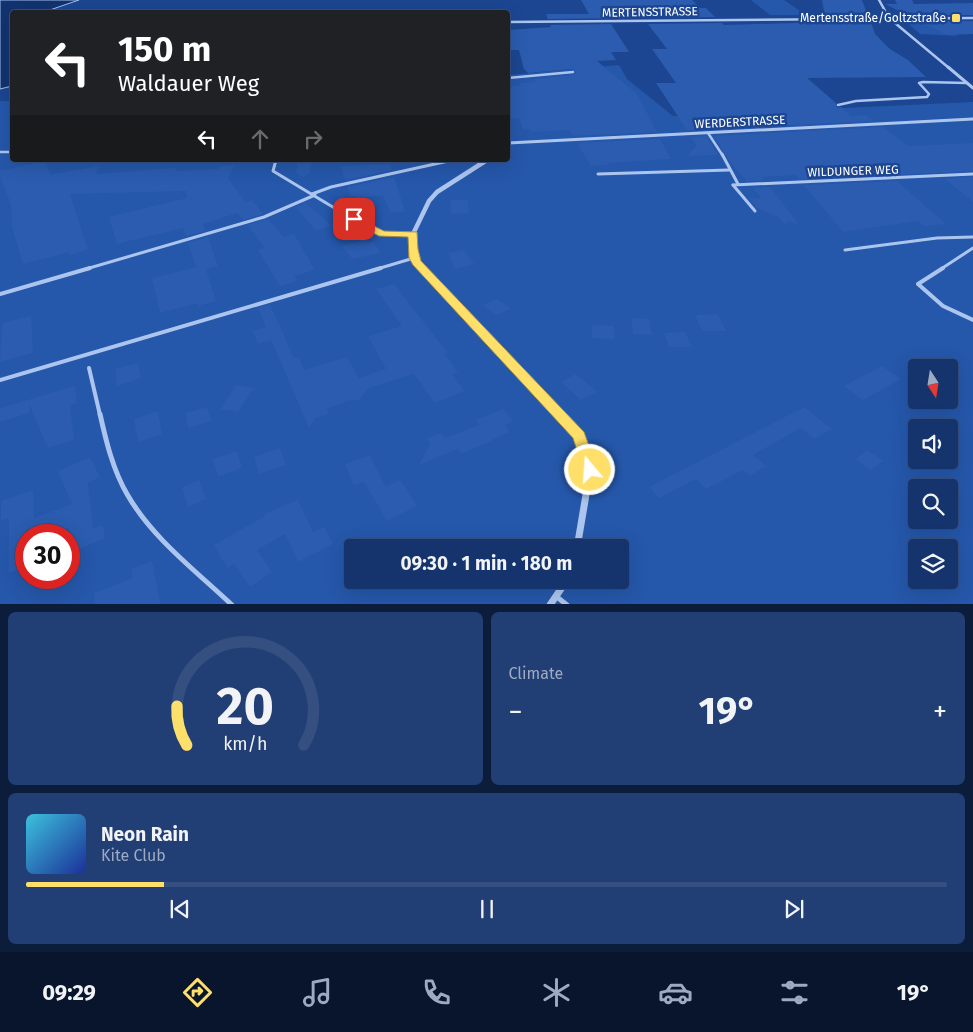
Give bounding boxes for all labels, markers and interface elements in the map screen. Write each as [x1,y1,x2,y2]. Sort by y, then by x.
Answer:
street label: MERTENSSTRASSE [602,4,698,20]
place label: Mertensstraße/Goltzstraße [800,11,946,25]
marker: Mertensstraße/Goltzstraße [950,12,962,24]
text: 150 m [118,28,211,70]
icon: left [35,30,100,95]
text: Waldauer Weg [118,70,259,97]
street label: WERDERSTRASSE [694,113,786,131]
icon: left [193,125,221,153]
icon: ahead [246,125,274,153]
icon: right [299,125,327,153]
street label: WILDUNGER WEG [807,162,899,180]
pin [333,198,375,240]
icon: arrive [340,205,368,233]
north arrow [908,359,958,409]
map controls [908,359,958,589]
button: sound [908,419,958,469]
position arrow [563,443,615,495]
button: search [908,479,958,529]
speed limit sign: 30 [15,524,80,589]
button: layers [908,539,958,589]
text: 09:30 · 1 min · 180 m [401,552,572,575]
text: Climate [509,664,563,683]
text: 20 [217,675,274,738]
text: 19° [698,688,757,734]
text: − [509,695,523,728]
text: + [933,695,947,728]
text: km/h [223,733,267,755]
text: Neon Rain [101,823,189,846]
text: Kite Club [101,846,166,865]
icon: previous [166,895,194,923]
icon: pause [473,895,501,923]
icon: next [780,895,808,923]
icon: directions [180,975,215,1010]
icon: music [300,975,335,1010]
icon: phone [419,975,454,1010]
icon: climate [539,975,574,1010]
icon: car [658,975,693,1010]
icon: filters [777,975,812,1010]
text: 09:29 [42,979,96,1006]
text: 19° [897,979,931,1006]

